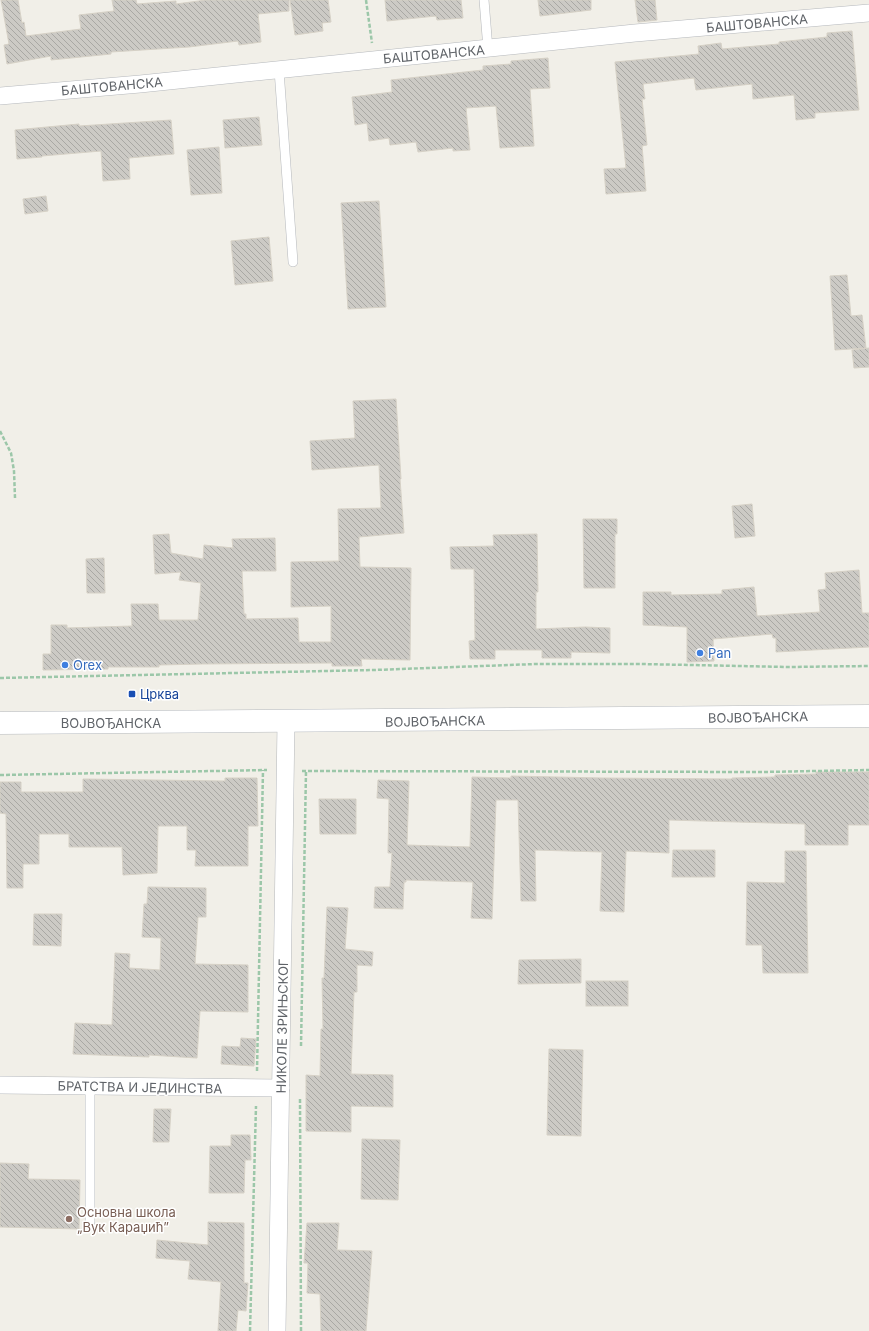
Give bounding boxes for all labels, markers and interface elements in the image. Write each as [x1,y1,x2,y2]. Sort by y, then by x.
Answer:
street label: БАШТОВАНСКА [705,11,809,35]
street label: БАШТОВАНСКА [382,42,486,66]
street label: БАШТОВАНСКА [60,74,164,98]
place label: Pan [708,645,731,661]
marker: Pan [695,648,705,658]
place label: Orex [73,657,102,673]
marker: Orex [60,660,70,670]
place label: Црква [140,686,179,702]
marker: Црква [127,689,137,699]
street label: ВОЈВОЂАНСКА [708,708,808,726]
street label: ВОЈВОЂАНСКА [385,712,485,730]
street label: ВОЈВОЂАНСКА [61,715,161,731]
street label: НИКОЛЕ ЗРИЊСКОГ [273,958,291,1094]
street label: БРАТСТВА И ЈЕДИНСТВА [57,1078,223,1096]
place label: Основна школа „Вук Караџић” [77,1204,176,1235]
marker: Основна школа „Вук Караџић” [64,1214,74,1224]

